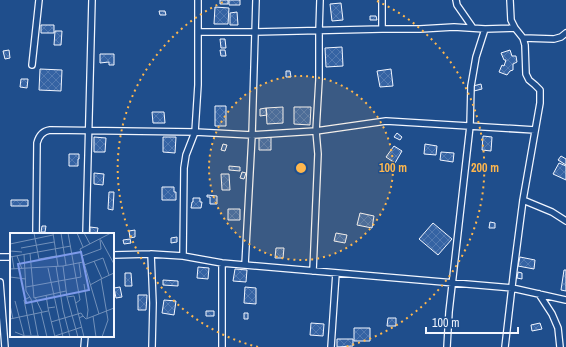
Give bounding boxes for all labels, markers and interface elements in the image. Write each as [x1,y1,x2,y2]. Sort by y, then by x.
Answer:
text: 100 m [379,160,407,176]
text: 200 m [471,160,499,176]
centre of rings [294,161,308,175]
inset map [10,233,114,337]
scale bar [426,309,518,335]
text: 100 m [432,315,459,331]

